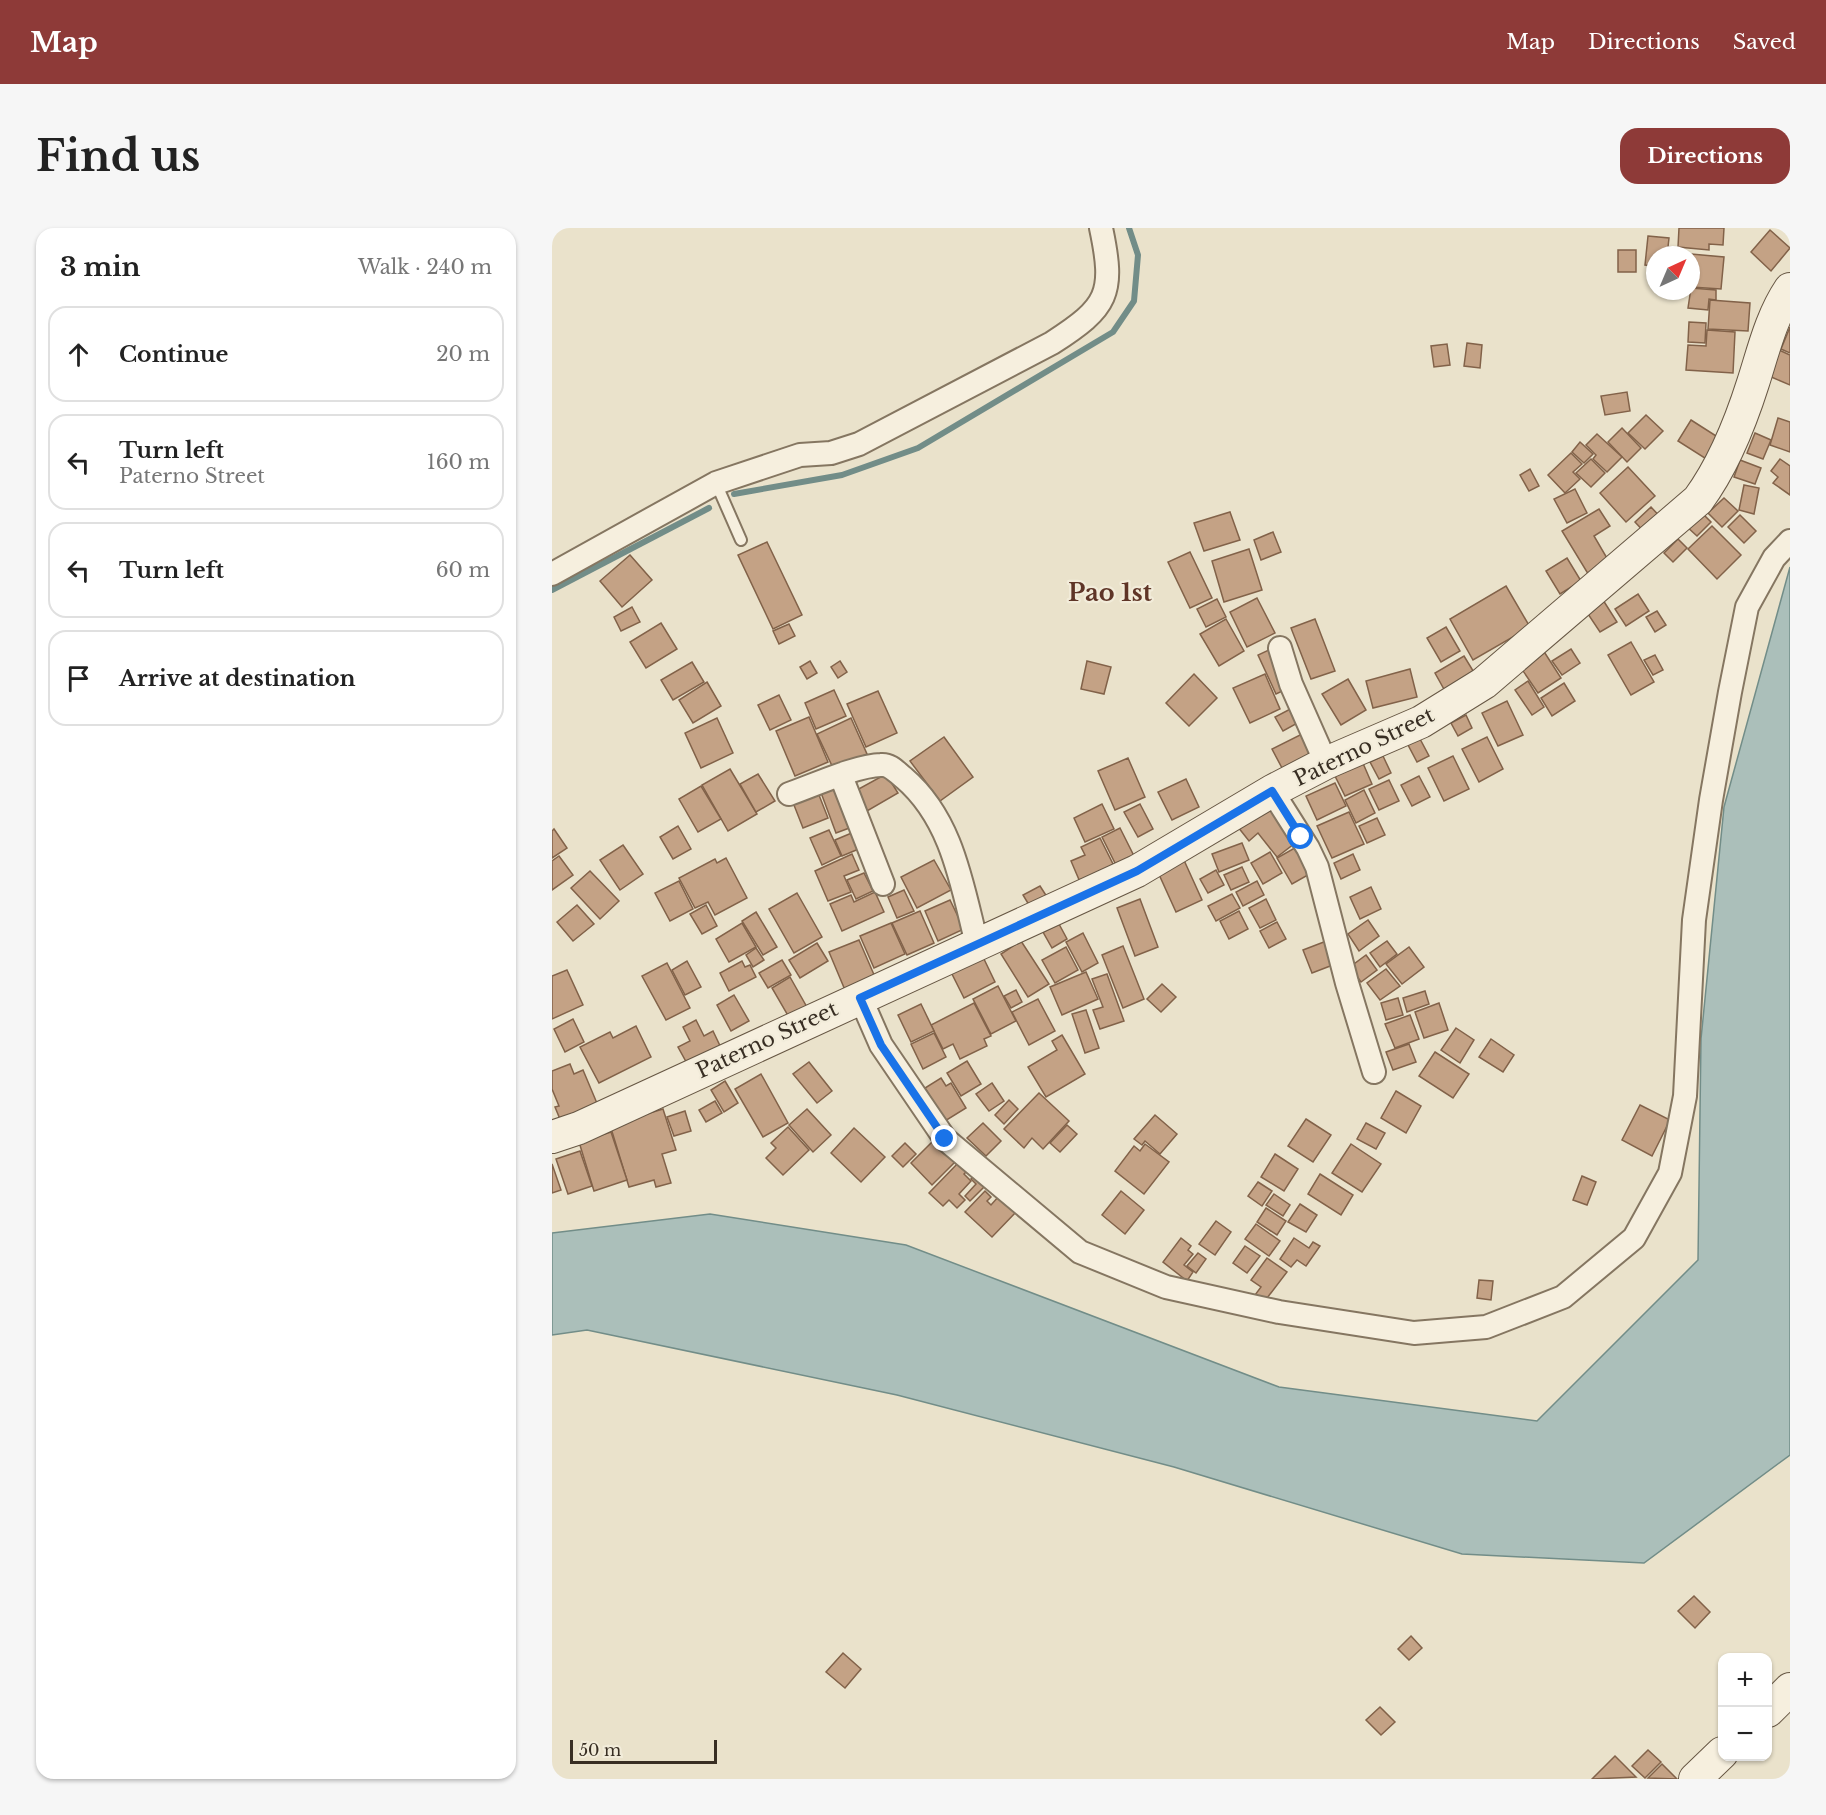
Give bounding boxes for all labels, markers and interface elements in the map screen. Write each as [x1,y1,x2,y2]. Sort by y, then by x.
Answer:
text: Map [30,25,98,60]
text: Map [1506,29,1555,55]
text: Directions [1588,29,1700,55]
text: Saved [1733,29,1796,55]
button: Directions [1620,128,1790,184]
text: Find us [36,130,200,182]
north arrow [1646,246,1700,300]
text: 3 min [60,251,141,283]
text: Walk · 240 m [358,255,492,279]
icon: ahead [62,338,95,371]
text: Continue [119,341,228,368]
text: 20 m [436,342,490,366]
text: Turn left [119,437,224,464]
icon: left [62,446,95,479]
text: 160 m [427,450,490,474]
text: Paterno Street [119,464,265,488]
icon: left [62,554,95,587]
text: Turn left [119,557,224,584]
text: 60 m [436,558,490,582]
district label: Pao 1st [1068,578,1153,607]
icon: arrive [62,662,95,695]
text: Arrive at destination [119,665,356,692]
street label: Paterno Street [1289,702,1439,792]
route start [1287,823,1313,849]
street label: Paterno Street [692,996,842,1084]
route end [931,1125,957,1151]
map controls [1718,1653,1772,1761]
button: + [1718,1653,1772,1707]
button: − [1718,1707,1772,1761]
scale bar [570,1737,717,1764]
text: 50 m [579,1740,621,1760]

